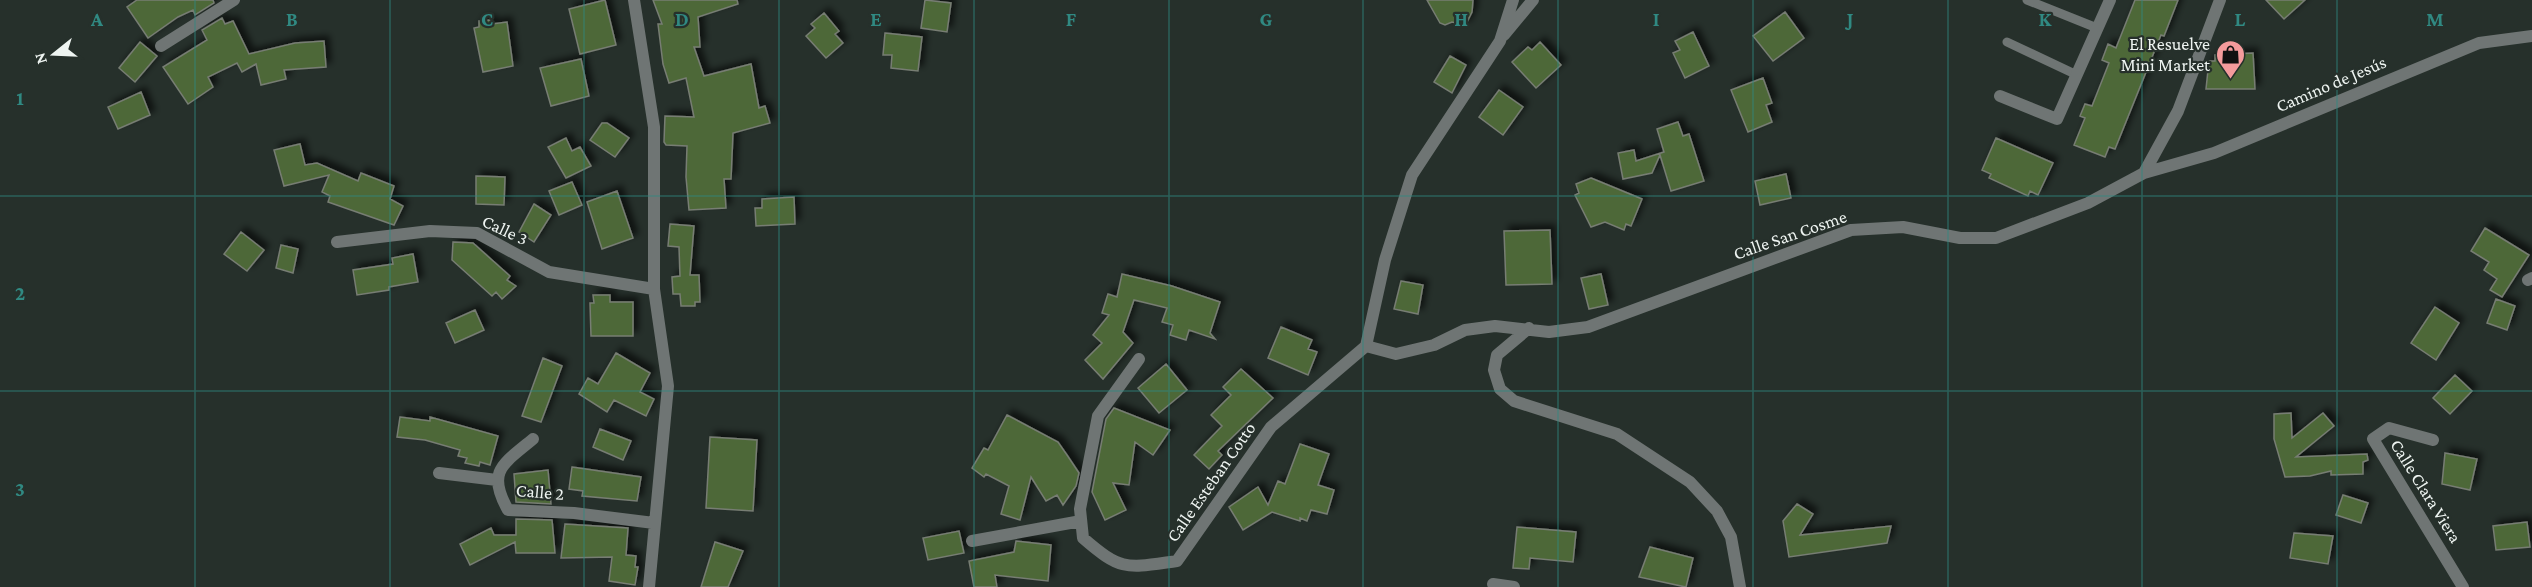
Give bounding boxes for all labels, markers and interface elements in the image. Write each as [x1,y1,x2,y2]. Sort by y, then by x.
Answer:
text: A [90,8,104,30]
text: B [286,8,298,30]
text: C [481,8,493,30]
text: D [675,8,689,30]
text: E [870,8,882,30]
text: F [1066,8,1077,30]
text: G [1260,8,1273,30]
text: H [1454,8,1468,30]
text: I [1653,8,1660,30]
text: J [1845,8,1854,30]
text: K [2039,8,2053,30]
text: L [2235,8,2246,30]
text: M [2426,8,2444,30]
north arrow [24,24,84,84]
place label: El Resuelve Mini Market [2121,34,2211,75]
shop icon: El Resuelve Mini Market [2215,38,2247,80]
text: N [30,51,50,66]
street label: Camino de Jesús [2273,52,2389,116]
text: 1 [16,87,24,109]
street label: Calle San Cosme [1731,206,1849,264]
street label: Calle 3 [479,211,531,249]
text: 2 [15,282,25,304]
street label: Calle Esteban Cotto [1162,418,1260,545]
street label: Calle Clara Viera [2386,436,2466,546]
text: 3 [15,478,25,500]
street label: Calle 2 [515,480,565,504]

